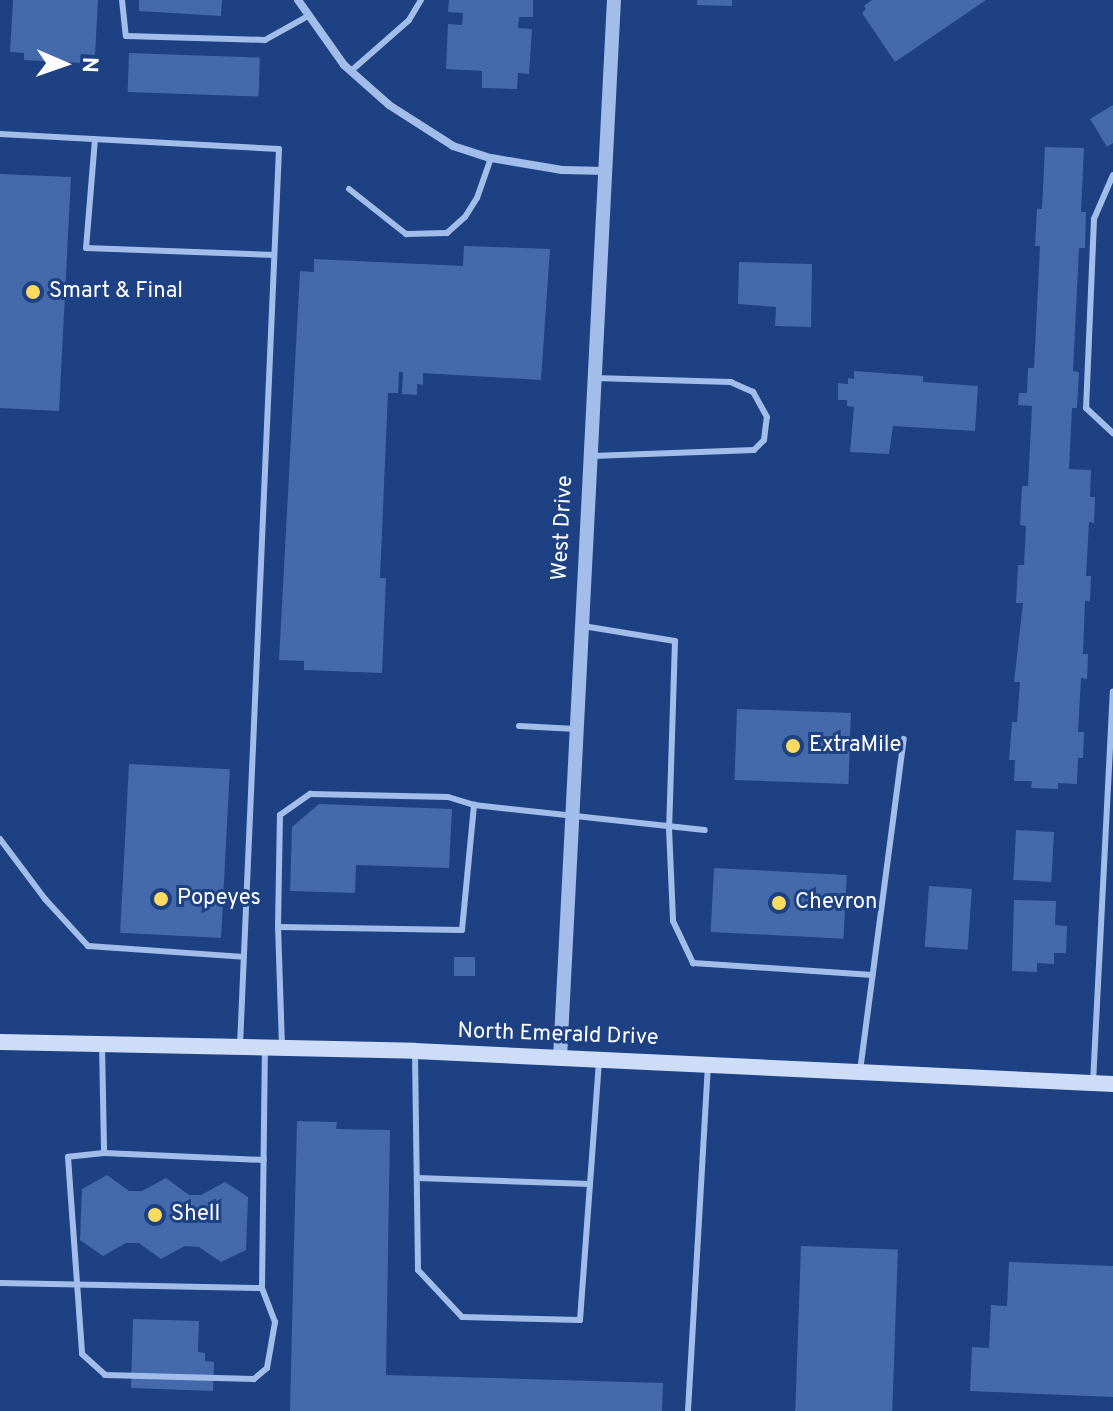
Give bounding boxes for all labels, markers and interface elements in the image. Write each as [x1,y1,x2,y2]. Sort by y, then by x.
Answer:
north arrow [24,24,104,104]
text: N [75,56,102,73]
place label: Smart & Final [49,279,183,305]
marker: Smart & Final [24,283,42,301]
street label: West Drive [547,475,579,581]
place label: ExtraMile [809,733,901,759]
marker: ExtraMile [784,737,802,755]
place label: Popeyes [177,886,261,912]
marker: Popeyes [152,890,170,908]
place label: Chevron [795,890,877,916]
marker: Chevron [770,894,788,912]
street label: North Emerald Drive [457,1018,659,1052]
place label: Shell [171,1202,220,1228]
marker: Shell [146,1206,164,1224]

